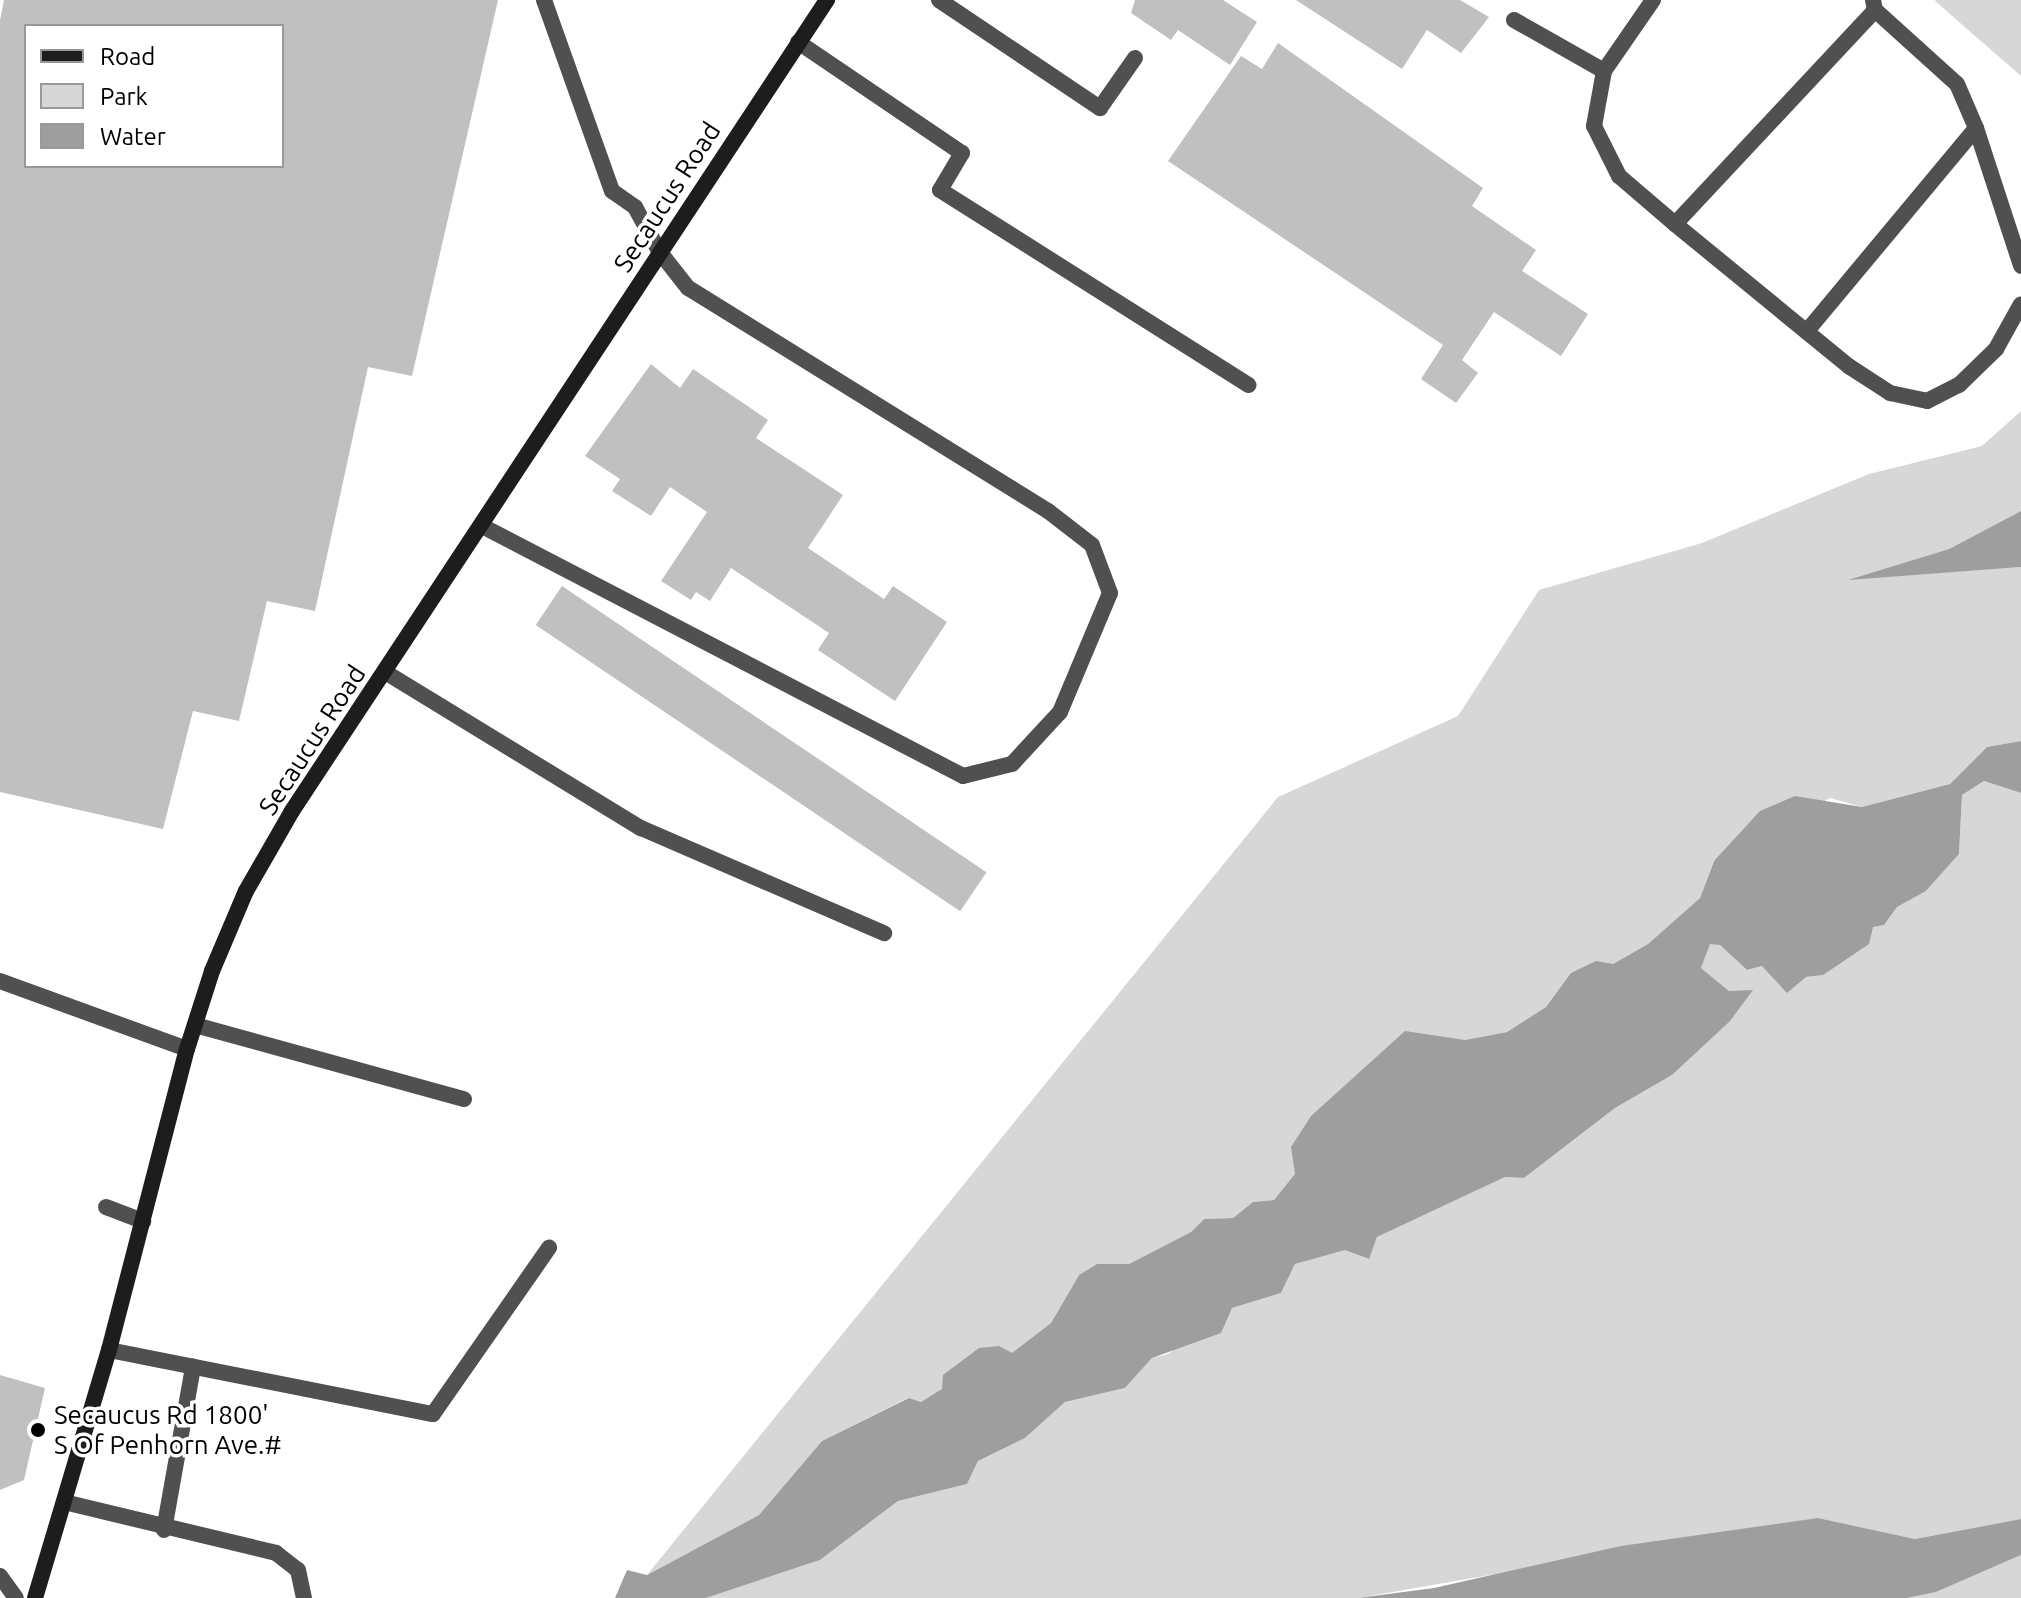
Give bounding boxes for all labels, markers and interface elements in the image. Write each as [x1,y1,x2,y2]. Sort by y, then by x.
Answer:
legend [24,24,284,168]
text: Road [100,43,155,70]
text: Park [100,83,148,110]
street label: Secaucus Road [607,116,727,278]
text: Water [100,123,166,150]
street label: Secaucus Road [252,659,372,821]
place label: Secaucus Rd 1800' S Of Penhorn Ave.# [54,1399,282,1460]
marker: Secaucus Rd 1800' S Of Penhorn Ave.# [29,1421,47,1439]

